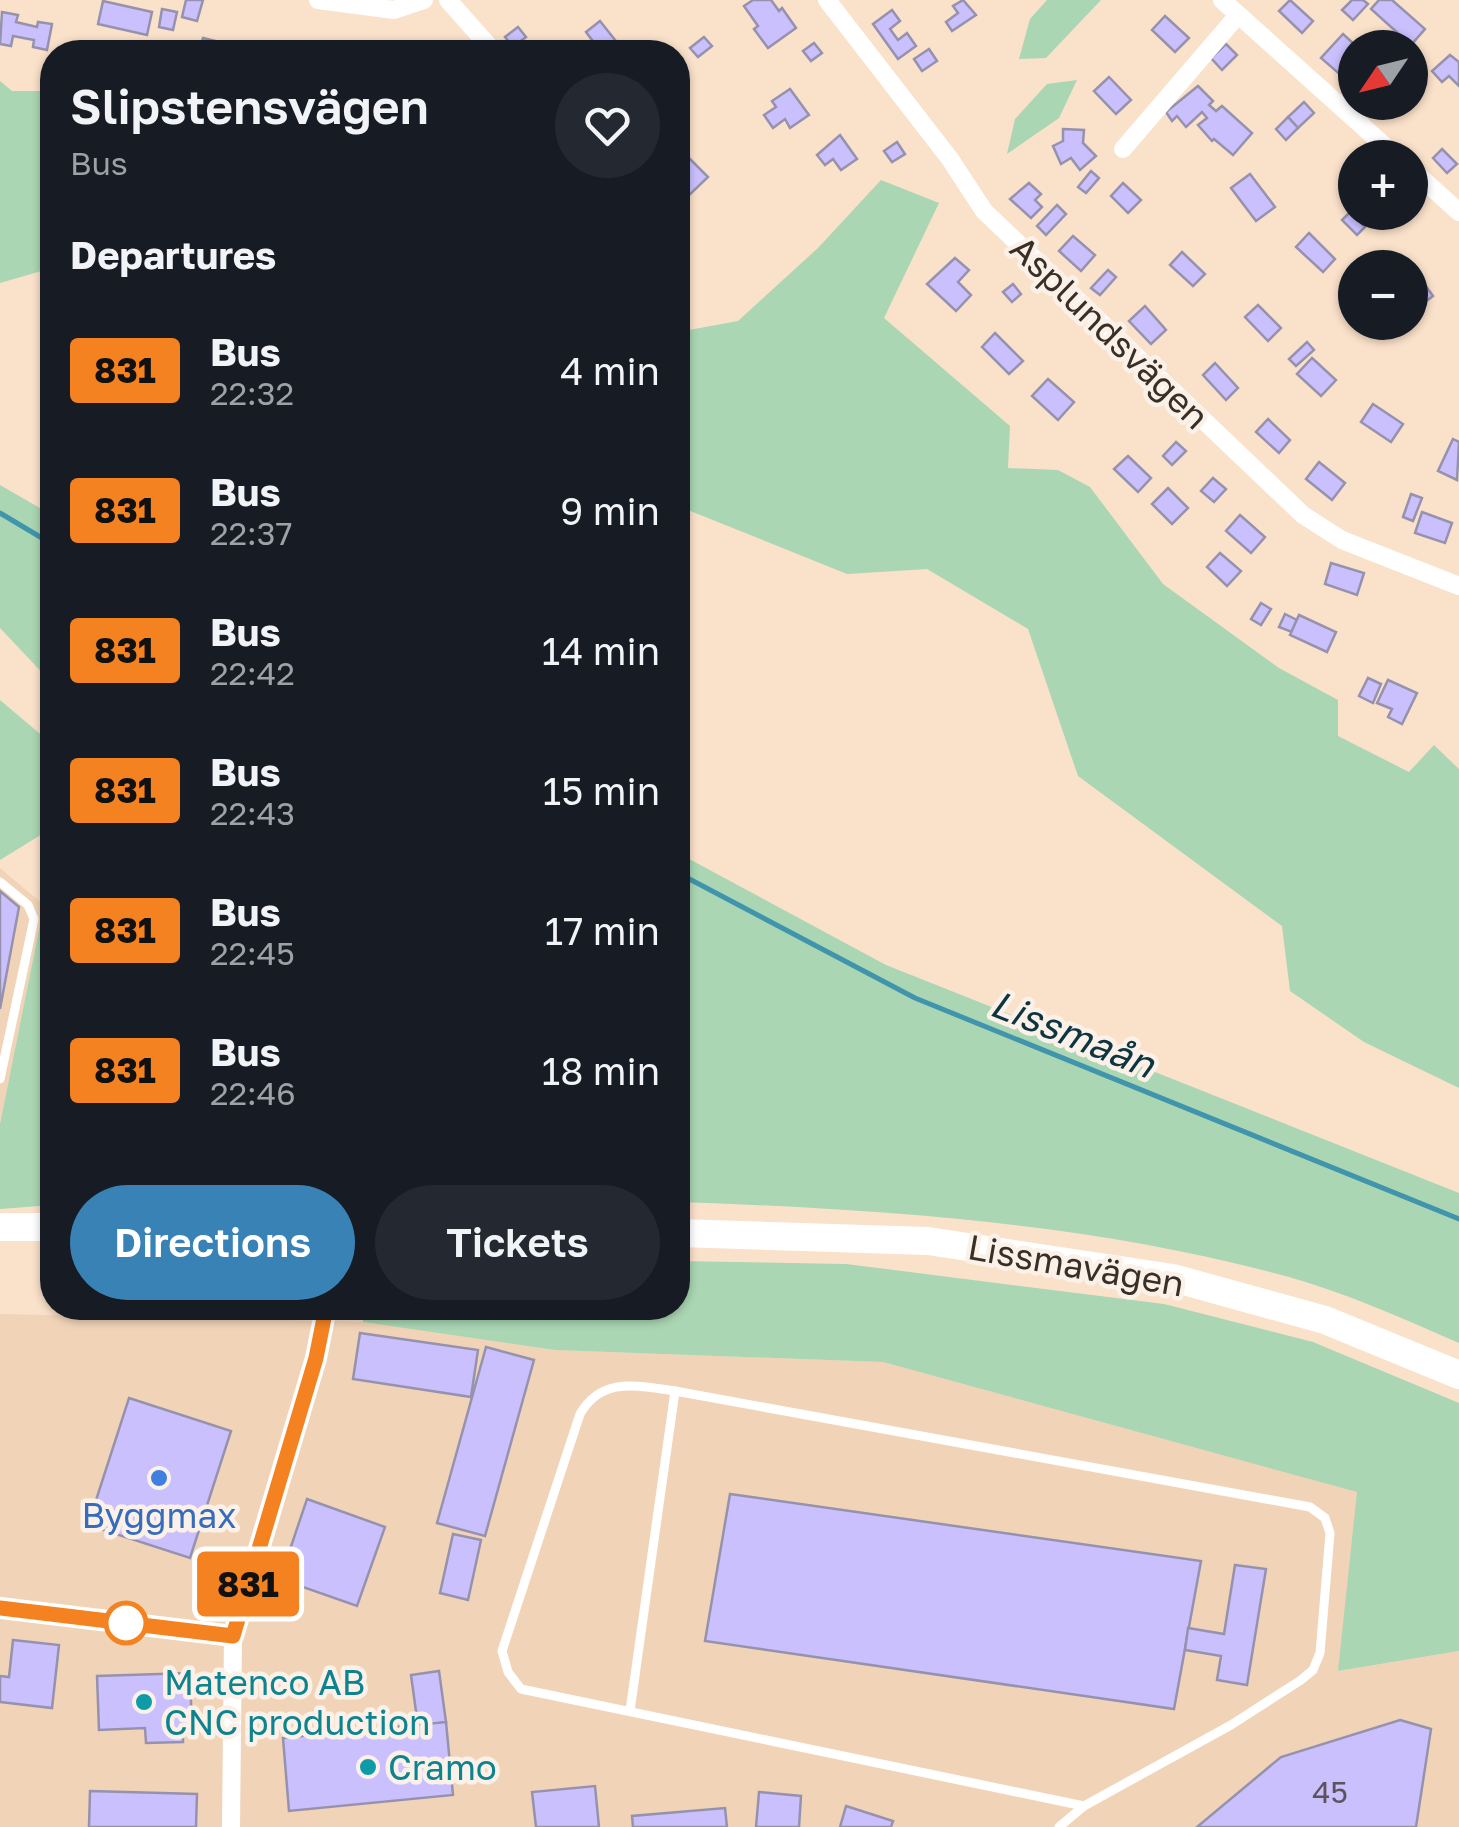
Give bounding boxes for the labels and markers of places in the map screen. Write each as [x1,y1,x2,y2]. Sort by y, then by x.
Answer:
marker: Byggmax [148,1467,170,1489]
place label: Byggmax [81,1494,237,1536]
unlabelled marker [105,1602,147,1644]
place label: Matenco AB CNC production [164,1661,430,1743]
marker: Matenco AB CNC production [133,1691,155,1713]
place label: Cramo [388,1746,497,1788]
marker: Cramo [357,1756,379,1778]

